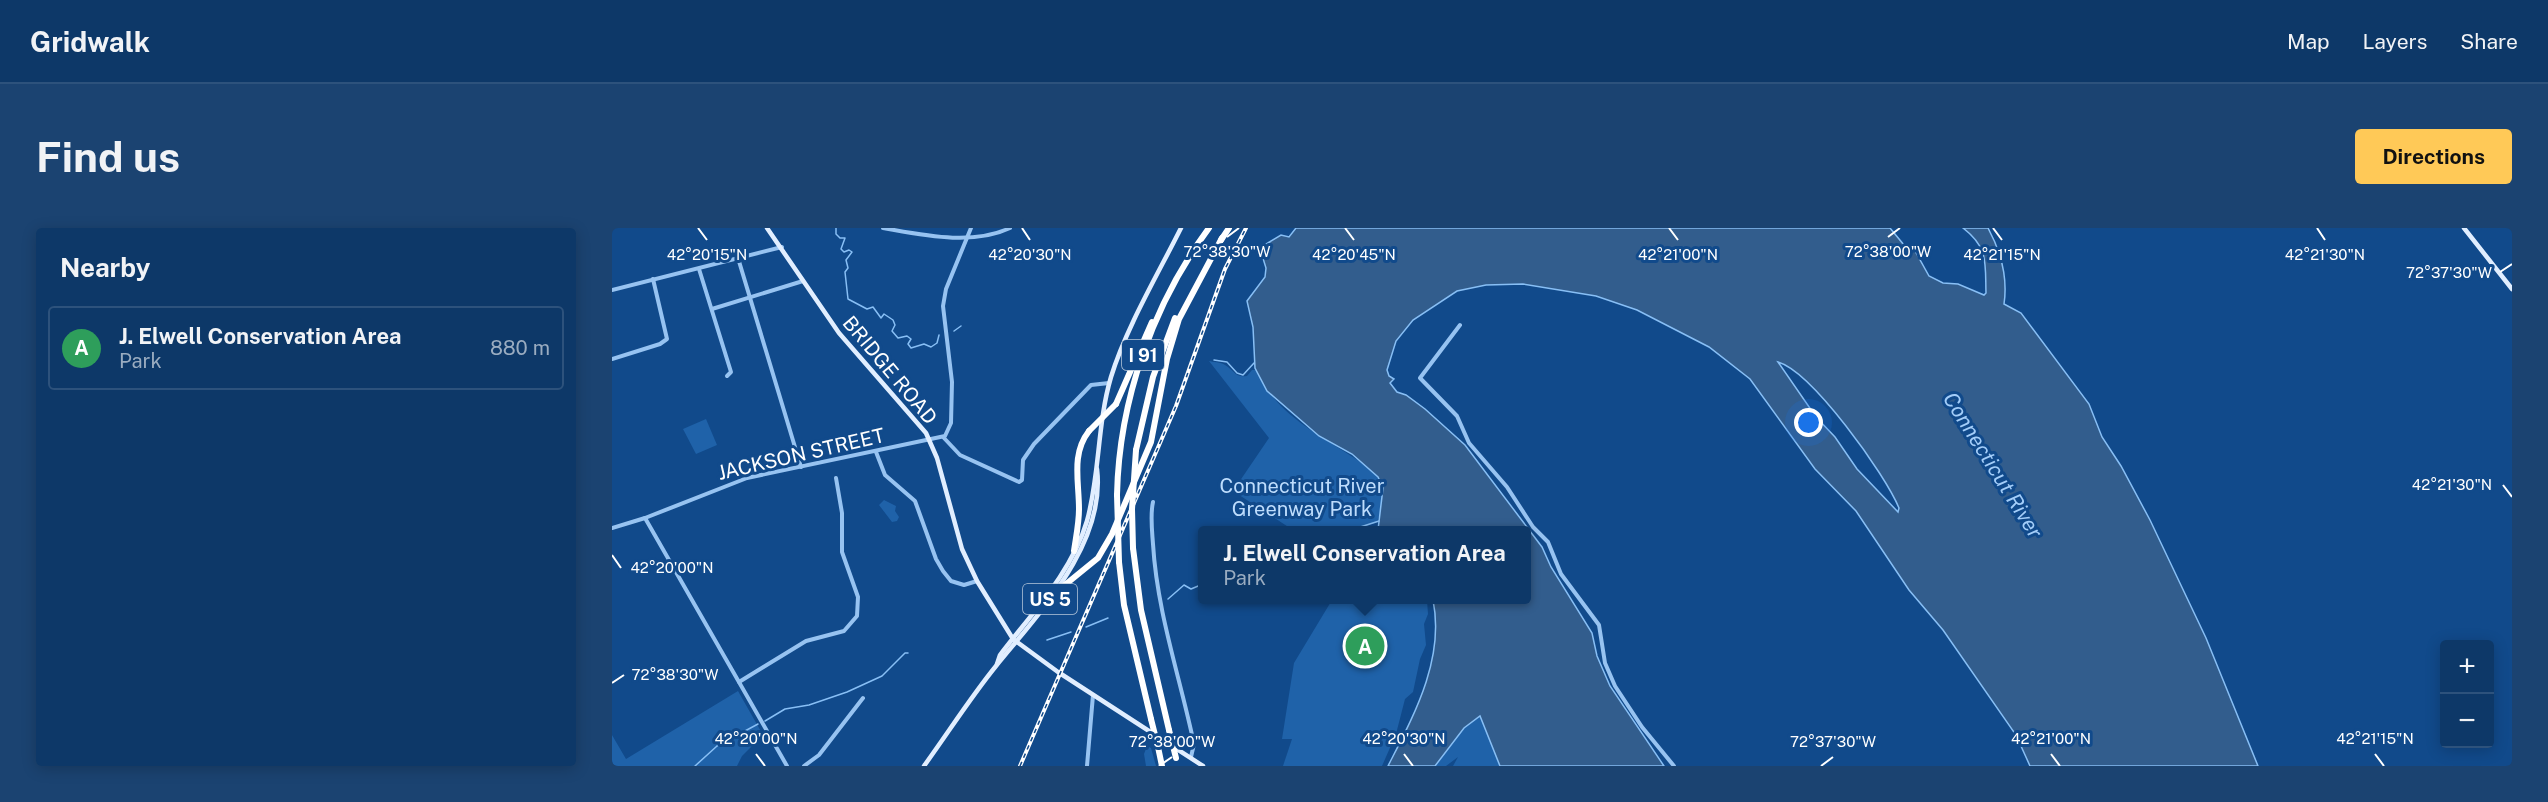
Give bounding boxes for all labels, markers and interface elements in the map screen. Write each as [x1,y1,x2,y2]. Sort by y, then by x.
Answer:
text: Gridwalk [30,25,150,58]
text: Map [2287,29,2330,54]
text: Layers [2363,29,2427,54]
text: Share [2460,29,2518,54]
button: Directions [2355,129,2512,184]
text: Find us [36,132,180,181]
text: 72°38'30"W [1184,243,1271,260]
text: 72°38'00"W [1845,243,1931,260]
text: 42°20'15"N [667,246,747,263]
text: 42°20'30"N [988,246,1072,263]
text: 42°20'45"N [1312,246,1396,263]
text: 42°21'00"N [1638,246,1718,263]
text: 42°21'15"N [1963,246,2041,263]
text: 42°21'30"N [2285,246,2365,263]
text: Nearby [60,252,150,283]
text: 72°37'30"W [2406,264,2492,281]
street label: BRIDGE ROAD [838,311,942,429]
text: J. Elwell Conservation Area [119,323,402,349]
text: A [74,336,89,360]
text: 880 m [490,336,550,360]
road number: I 91 [1122,340,1164,370]
text: Park [119,349,162,373]
water label: Connecticut River [1938,387,2049,544]
your location [1794,408,1823,437]
street label: JACKSON STREET [715,423,887,485]
park label: Connecticut River Greenway Park [1219,474,1385,521]
text: 42°21'30"N [2412,476,2492,493]
popup [1198,526,1531,604]
text: J. Elwell Conservation Area [1223,540,1506,566]
text: 42°20'00"N [630,559,714,576]
text: Park [1223,566,1266,590]
road number: US 5 [1023,584,1077,614]
pin: A [1346,624,1384,668]
map controls [2440,640,2494,748]
button: + [2440,640,2494,694]
text: 72°38'30"W [632,666,719,683]
button: − [2440,694,2494,748]
text: 42°20'00"N [714,730,798,747]
text: 42°20'30"N [1362,730,1446,747]
text: 42°21'00"N [2011,730,2091,747]
text: 42°21'15"N [2336,730,2414,747]
text: 72°38'00"W [1129,733,1215,750]
text: 72°37'30"W [1790,733,1876,750]

